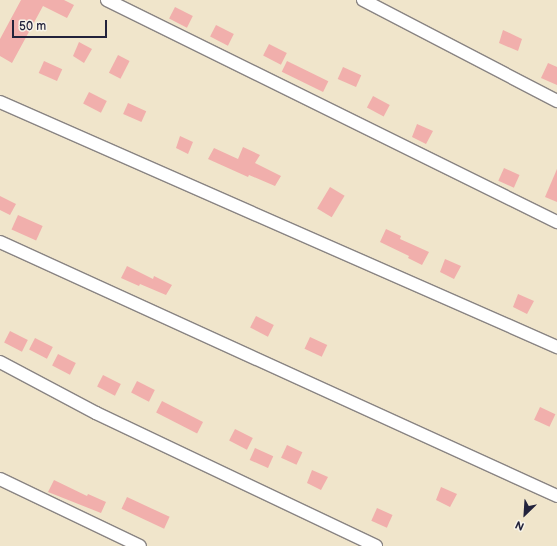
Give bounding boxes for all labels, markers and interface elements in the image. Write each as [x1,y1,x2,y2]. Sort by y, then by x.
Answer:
scale bar [14,12,109,38]
text: 50 m [19,19,46,34]
north arrow [505,494,545,534]
text: N [513,518,526,533]

